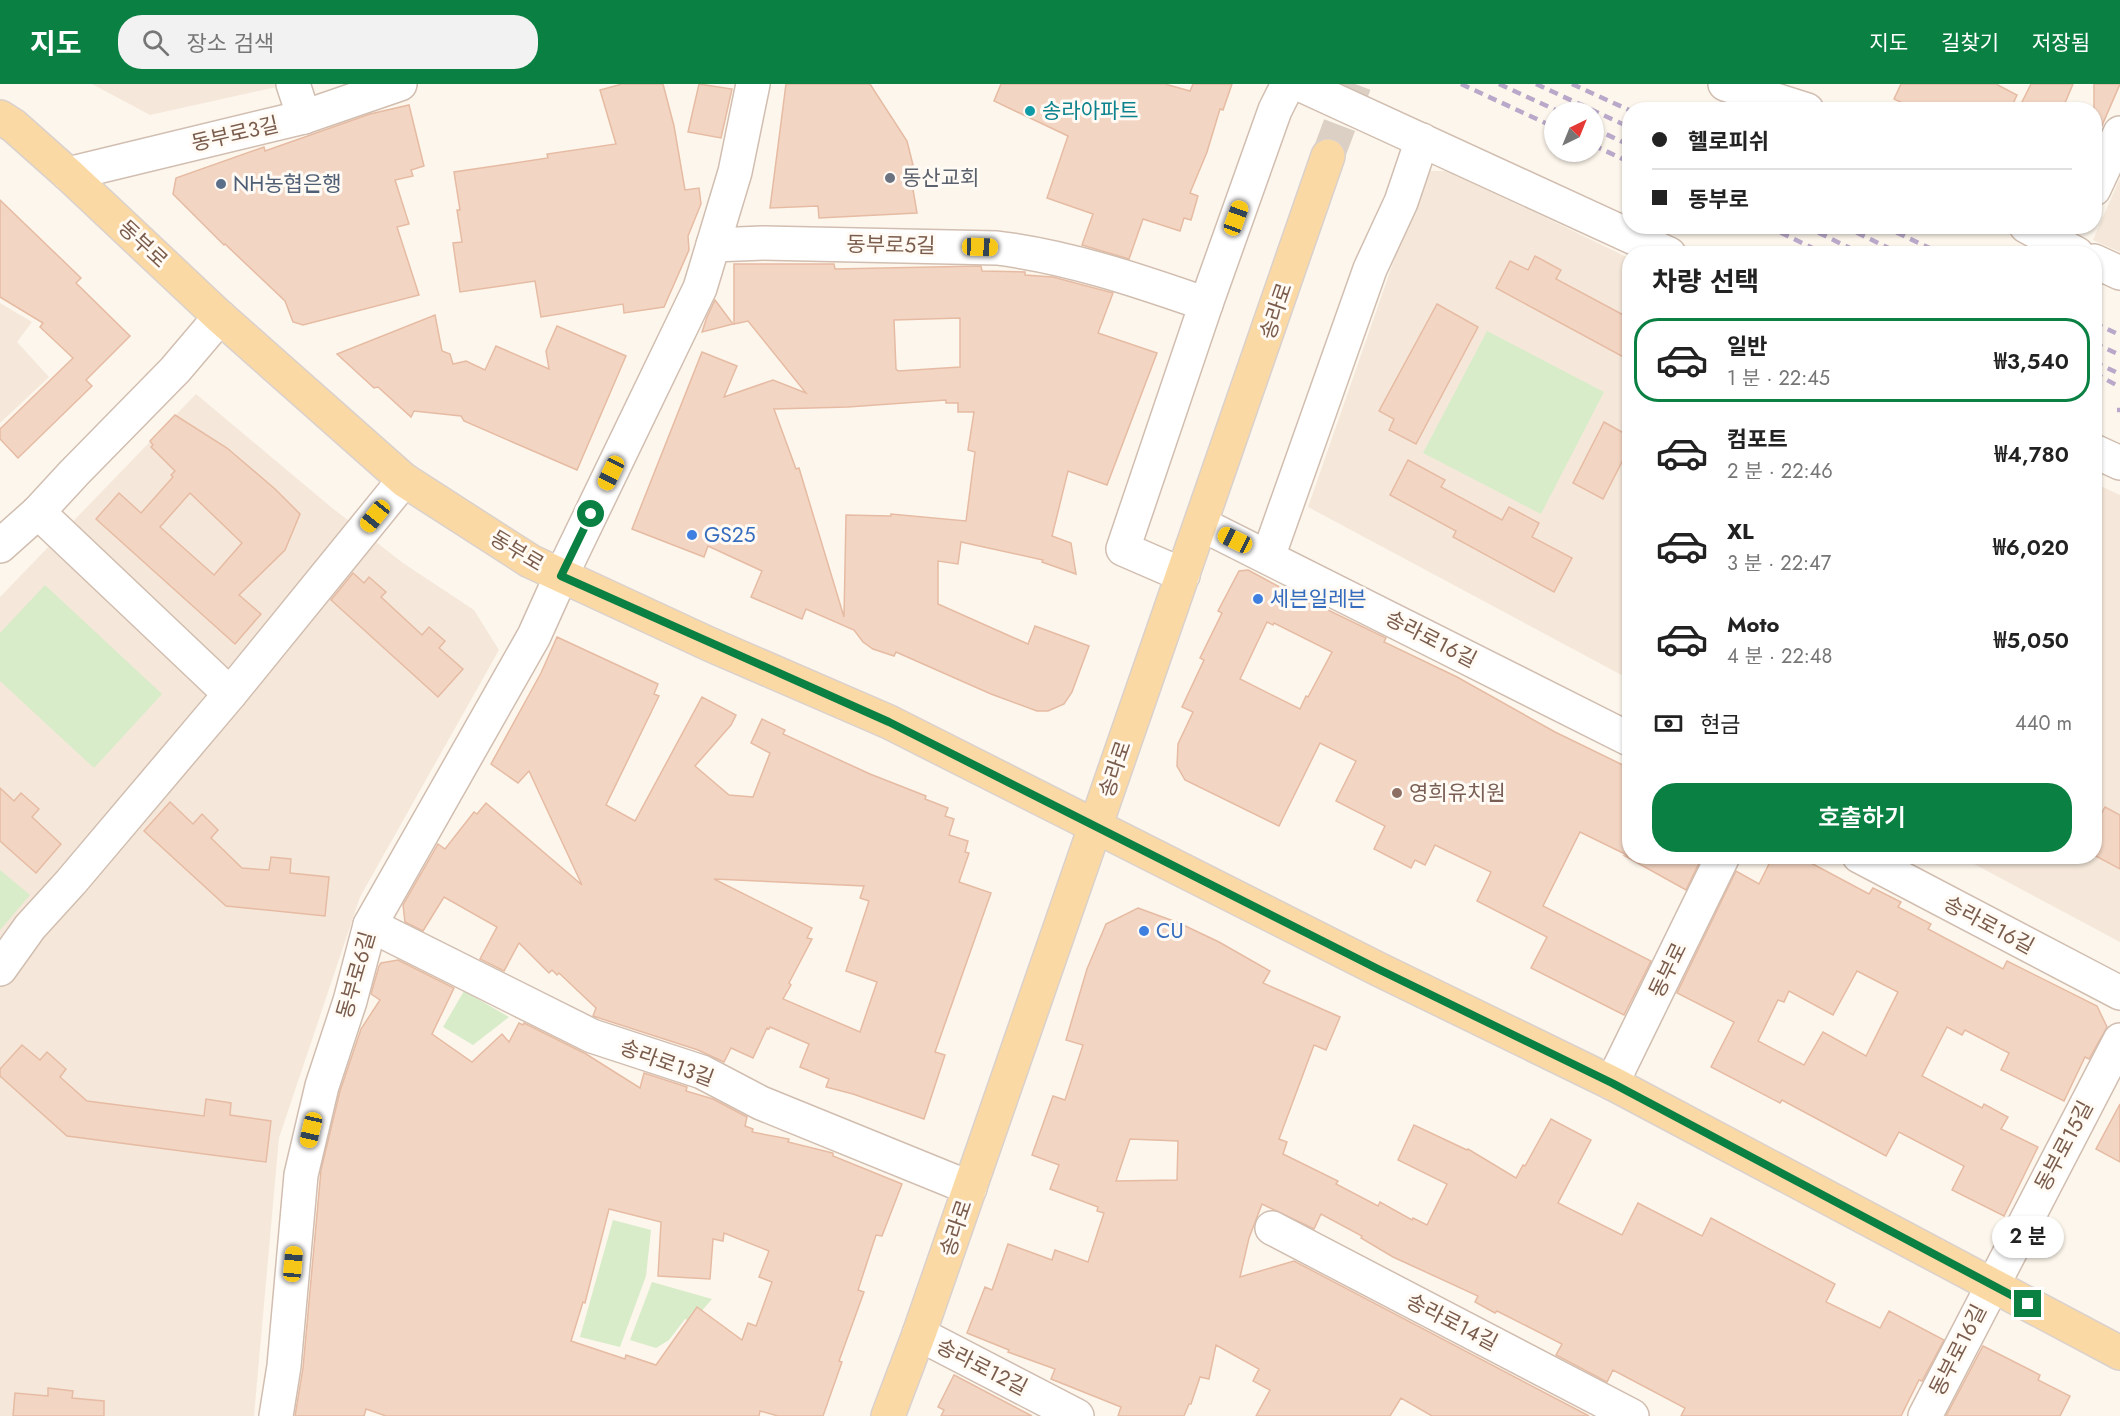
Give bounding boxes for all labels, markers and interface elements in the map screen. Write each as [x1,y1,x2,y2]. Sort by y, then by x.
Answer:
search box [118,15,538,69]
text: 지도 [30,23,82,64]
icon: search [139,26,172,59]
text: 장소 검색 [187,27,274,59]
text: 지도 [1869,28,1908,58]
text: 길찾기 [1941,28,1999,58]
text: 저장됨 [2032,28,2090,58]
place label: 송라아파트 [1042,96,1139,126]
north arrow [1544,102,1604,162]
map controls [1544,102,1604,162]
marker: 송라아파트 [1023,104,1037,118]
street label: 동부로3길 [188,109,282,159]
text: 헬로피쉬 [1688,125,1769,157]
place label: 동산교회 [902,163,979,193]
place label: NH농협은행 [233,169,342,199]
marker: 동산교회 [883,171,897,185]
marker: NH농협은행 [214,177,228,191]
text: 동부로 [1688,183,1749,215]
car [1221,198,1251,238]
street label: 동부로 [112,213,174,275]
street label: 동부로5길 [846,229,936,261]
car [962,237,998,257]
text: 차량 선택 [1652,262,1759,301]
street label: 송라로 [1252,279,1300,343]
text: 일반 [1727,330,1767,362]
icon: car [1655,333,1709,387]
text: ₩3,540 [1994,345,2069,377]
text: 1 분 · 22:45 [1727,364,1830,393]
text: 컴포트 [1727,423,1788,455]
icon: car [1655,426,1709,480]
text: ₩4,780 [1995,438,2069,470]
car [595,453,627,493]
text: 2 분 · 22:46 [1727,457,1833,486]
car [357,496,393,536]
route start [577,500,604,527]
text: XL [1727,515,1754,547]
icon: car [1655,519,1709,573]
place label: GS25 [704,520,756,550]
street label: 동부로 [484,523,550,579]
car [1215,524,1255,556]
marker: GS25 [685,528,699,542]
text: ₩6,020 [1993,531,2069,563]
text: 3 분 · 22:47 [1727,549,1831,578]
place label: 세븐일레븐 [1270,584,1367,614]
marker: 세븐일레븐 [1251,592,1265,606]
street label: 송라로16길 [1380,603,1482,675]
text: Moto [1727,608,1780,640]
icon: car [1655,612,1709,666]
text: ₩5,050 [1994,624,2069,656]
text: 4 분 · 22:48 [1727,642,1832,671]
icon: cash [1652,707,1685,740]
text: 현금 [1700,708,1740,740]
text: 440 m [2015,709,2072,738]
street label: 송라로 [1091,737,1139,801]
place label: 영희유치원 [1409,778,1506,808]
button: 호출하기 [1652,783,2072,852]
marker: 영희유치원 [1390,786,1404,800]
street label: 송라로16길 [1938,889,2040,961]
place label: CU [1156,916,1184,946]
marker: CU [1137,924,1151,938]
street label: 동부로6길 [329,928,383,1022]
street label: 동부로 [1642,937,1694,1003]
street label: 송라로13길 [616,1032,718,1094]
street label: 동부로15길 [2028,1095,2100,1197]
car [298,1110,324,1150]
street label: 송라로 [932,1196,980,1260]
callout: 2 분 [1992,1217,2064,1259]
text: 2 분 [2010,1222,2046,1251]
car [282,1245,304,1283]
street label: 송라로14길 [1401,1286,1503,1358]
route end [2014,1290,2041,1317]
street label: 동부로16길 [1922,1299,1994,1401]
street label: 송라로12길 [931,1331,1033,1403]

